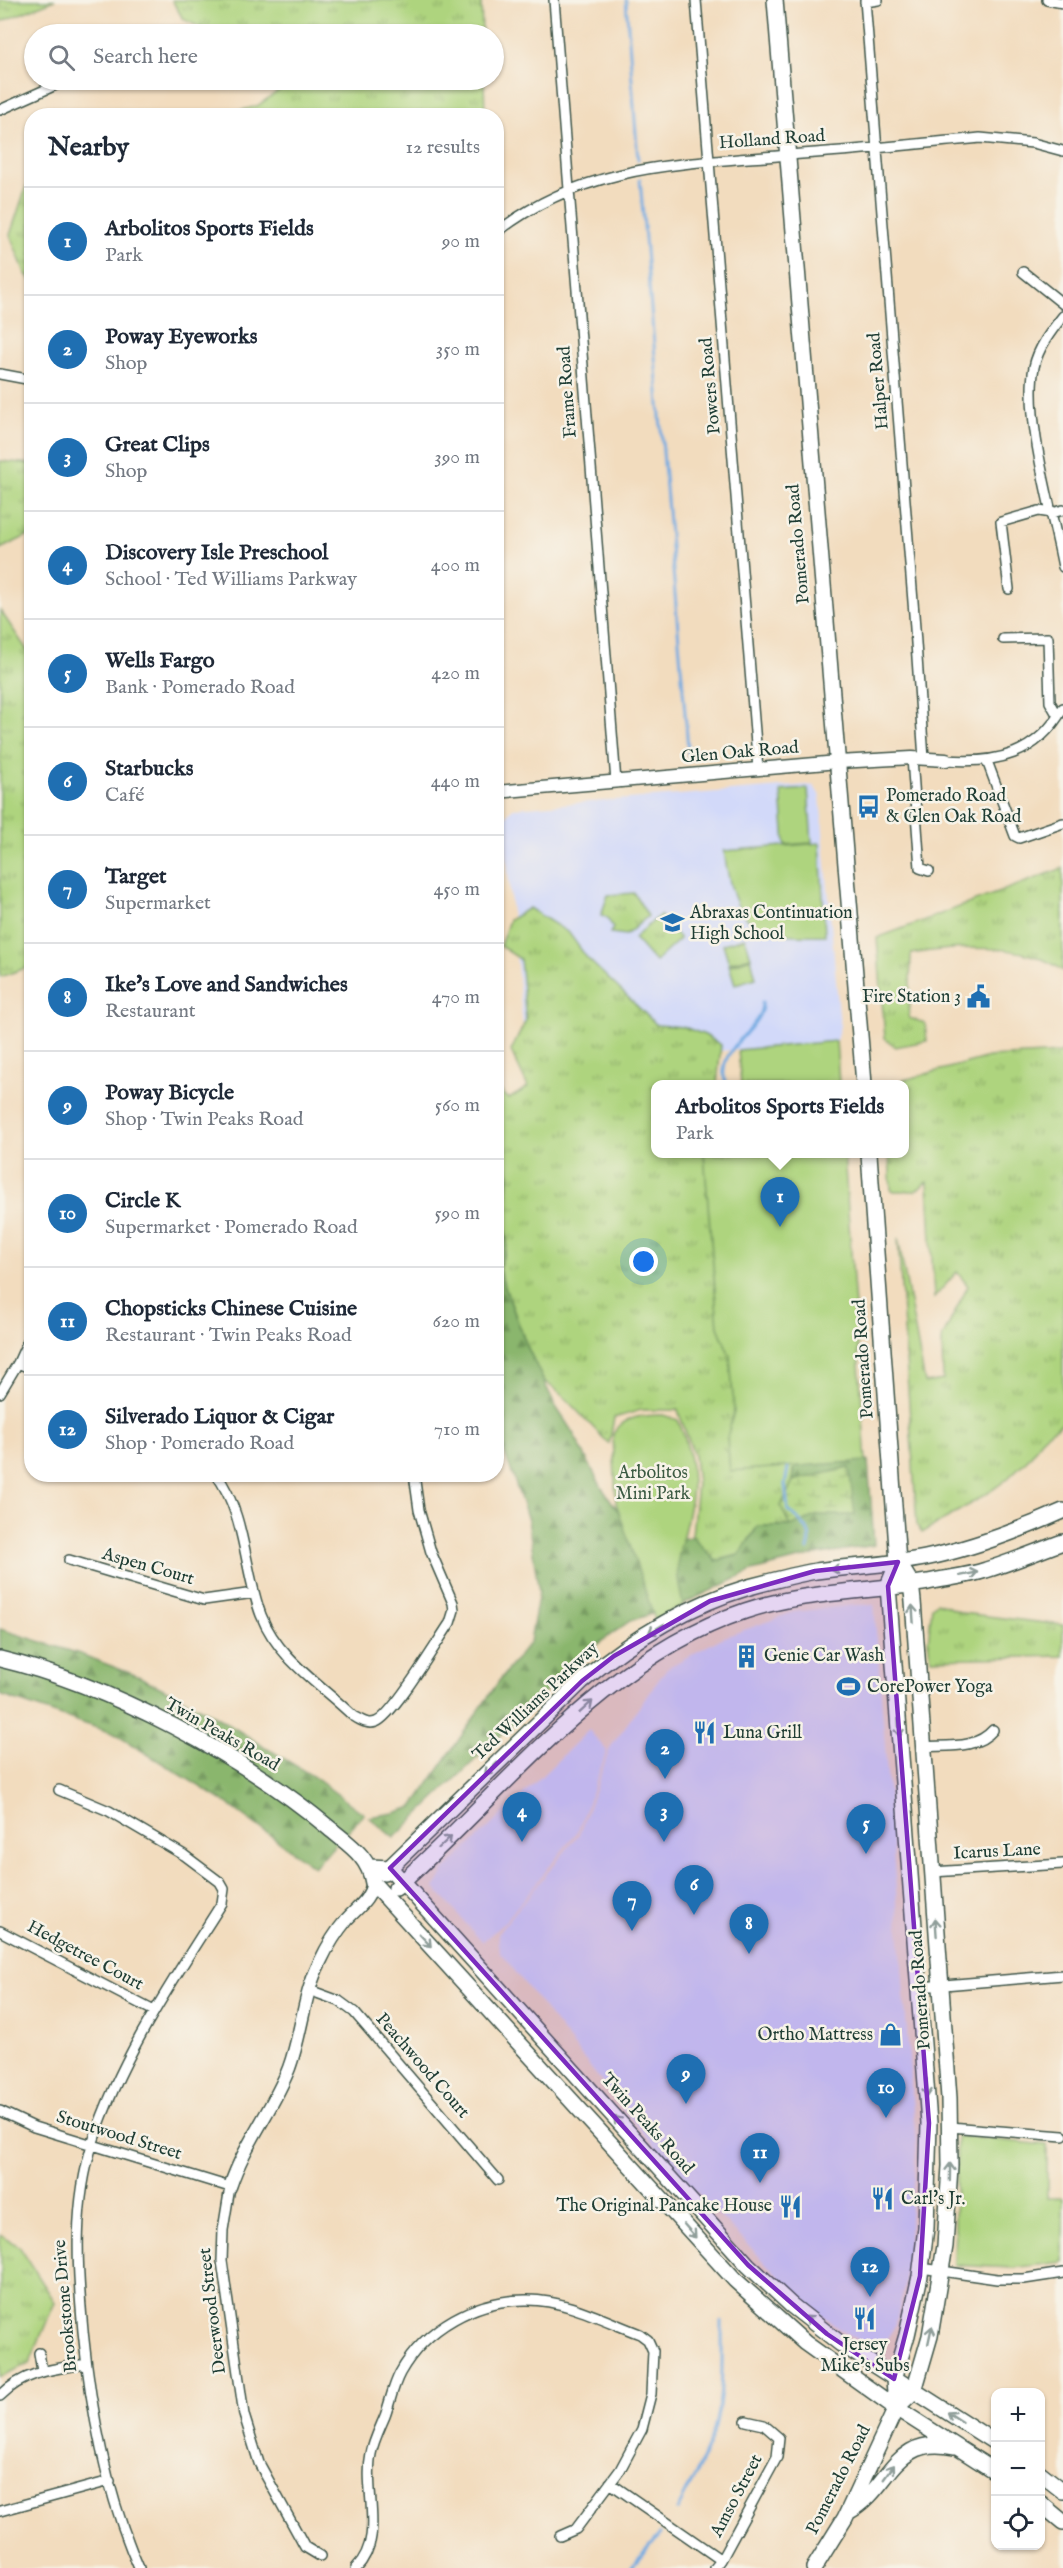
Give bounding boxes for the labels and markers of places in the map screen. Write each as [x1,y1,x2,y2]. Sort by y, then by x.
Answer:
place label: Pomerado Road & Glen Oak Road [886,785,1022,829]
bus stop icon: Pomerado Road & Glen Oak Road [855,793,881,819]
place label: Abraxas Continuation High School [689,902,853,946]
school or university icon: Abraxas Continuation High School [659,910,685,936]
public building icon: Fire Station 3 [966,984,992,1010]
place label: Fire Station 3 [862,986,961,1009]
pin: 1 [760,1178,800,1227]
building icon: Genie Car Wash [733,1643,759,1669]
place label: Genie Car Wash [764,1645,884,1668]
sports icon: CorePower Yoga [836,1674,862,1700]
place label: CorePower Yoga [867,1676,993,1699]
restaurant icon: Luna Grill [692,1720,718,1746]
place label: Luna Grill [723,1722,802,1745]
pin: 2 [646,1730,684,1779]
pin: 4 [502,1792,542,1842]
pin: 3 [644,1792,684,1842]
pin: 5 [846,1804,886,1854]
pin: 6 [674,1866,714,1915]
pin: 7 [612,1882,652,1931]
pin: 8 [730,1904,768,1954]
shop icon: Ortho Mattress [878,2022,904,2048]
place label: Ortho Mattress [758,2024,873,2047]
pin: 9 [666,2054,706,2104]
pin: 10 [866,2068,906,2118]
pin: 11 [740,2134,780,2183]
restaurant icon: Carl's Jr. [870,2186,896,2212]
place label: Carl's Jr. [901,2188,965,2211]
restaurant icon: The Original Pancake House [777,2193,803,2219]
place label: The Original Pancake House [556,2195,772,2218]
pin: 12 [850,2248,890,2297]
restaurant icon: Jersey Mike's Subs [852,2306,878,2332]
place label: Jersey Mike's Subs [820,2334,910,2378]

